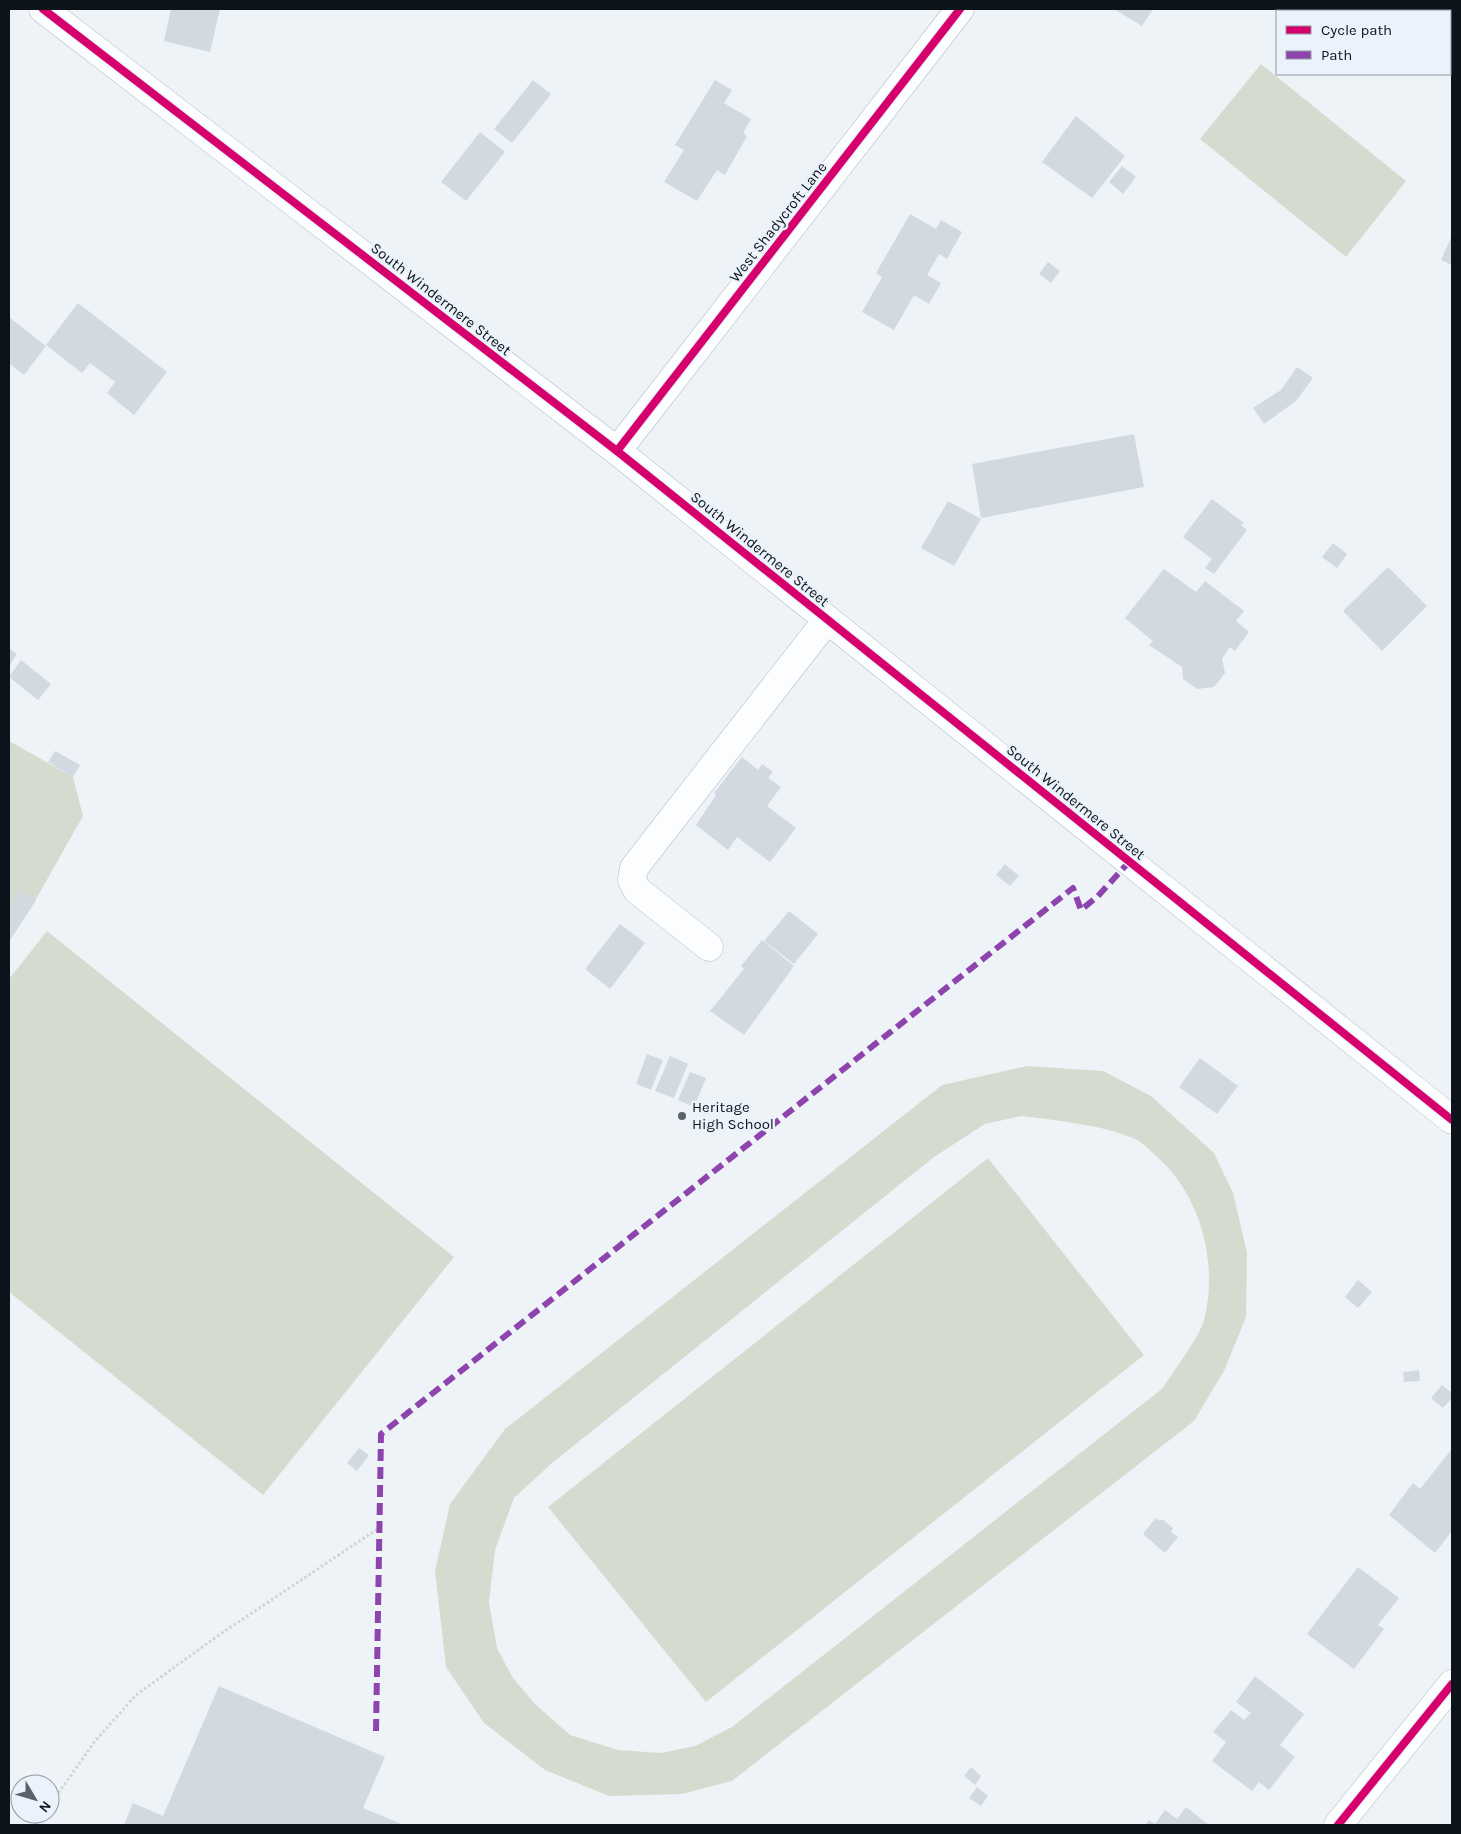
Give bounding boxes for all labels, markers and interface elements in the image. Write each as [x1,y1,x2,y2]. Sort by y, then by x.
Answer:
legend [1276,10,1451,75]
text: Cycle path [1321,21,1392,39]
text: Path [1321,46,1352,64]
street label: West Shadycroft Lane [725,158,831,286]
street label: South Windermere Street [367,239,515,360]
street label: South Windermere Street [687,488,833,611]
street label: South Windermere Street [1003,741,1149,864]
place label: Heritage High School [692,1098,774,1133]
marker: Heritage High School [676,1110,688,1122]
north arrow [10,1774,60,1824]
text: N [35,1798,55,1816]

